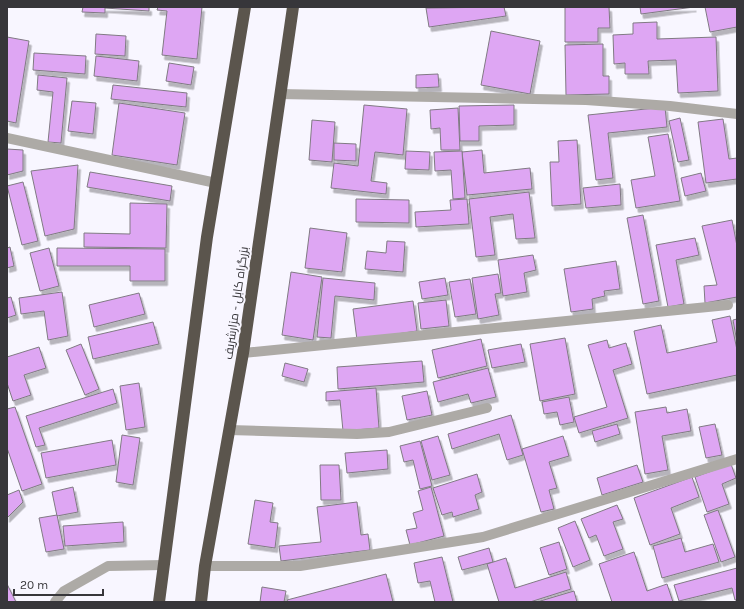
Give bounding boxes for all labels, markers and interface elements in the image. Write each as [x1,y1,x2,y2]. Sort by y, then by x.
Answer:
street label: بزرگراه کابل - مزارشریف [221,246,251,360]
scale bar [14,571,103,597]
text: 20 m [20,578,48,592]

